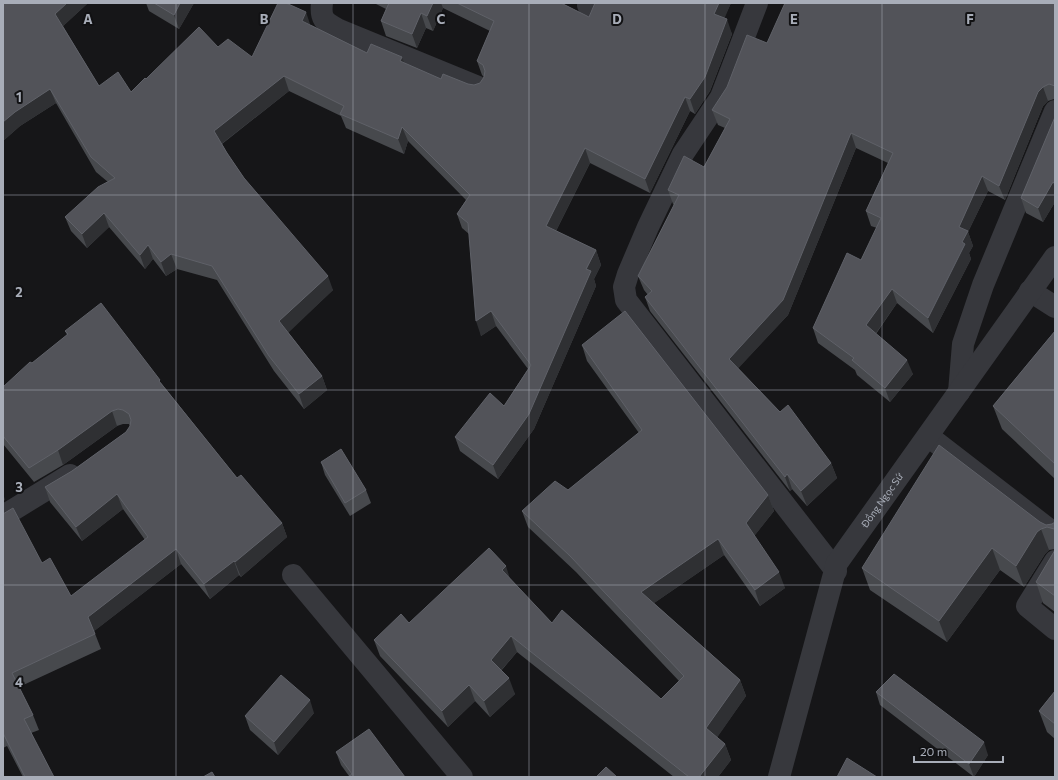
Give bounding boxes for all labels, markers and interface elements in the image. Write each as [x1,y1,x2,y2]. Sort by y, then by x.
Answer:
text: A [83,11,93,27]
text: B [260,11,269,27]
text: C [437,11,446,27]
text: D [612,11,622,27]
text: E [790,11,798,27]
text: F [966,11,974,27]
text: 1 [16,89,22,105]
text: 2 [15,284,23,300]
street label: Đồng Ngọc Sứ [858,470,906,531]
text: 3 [15,479,23,495]
text: 4 [15,674,23,690]
scale bar [914,738,1003,764]
text: 20 m [920,744,947,758]

